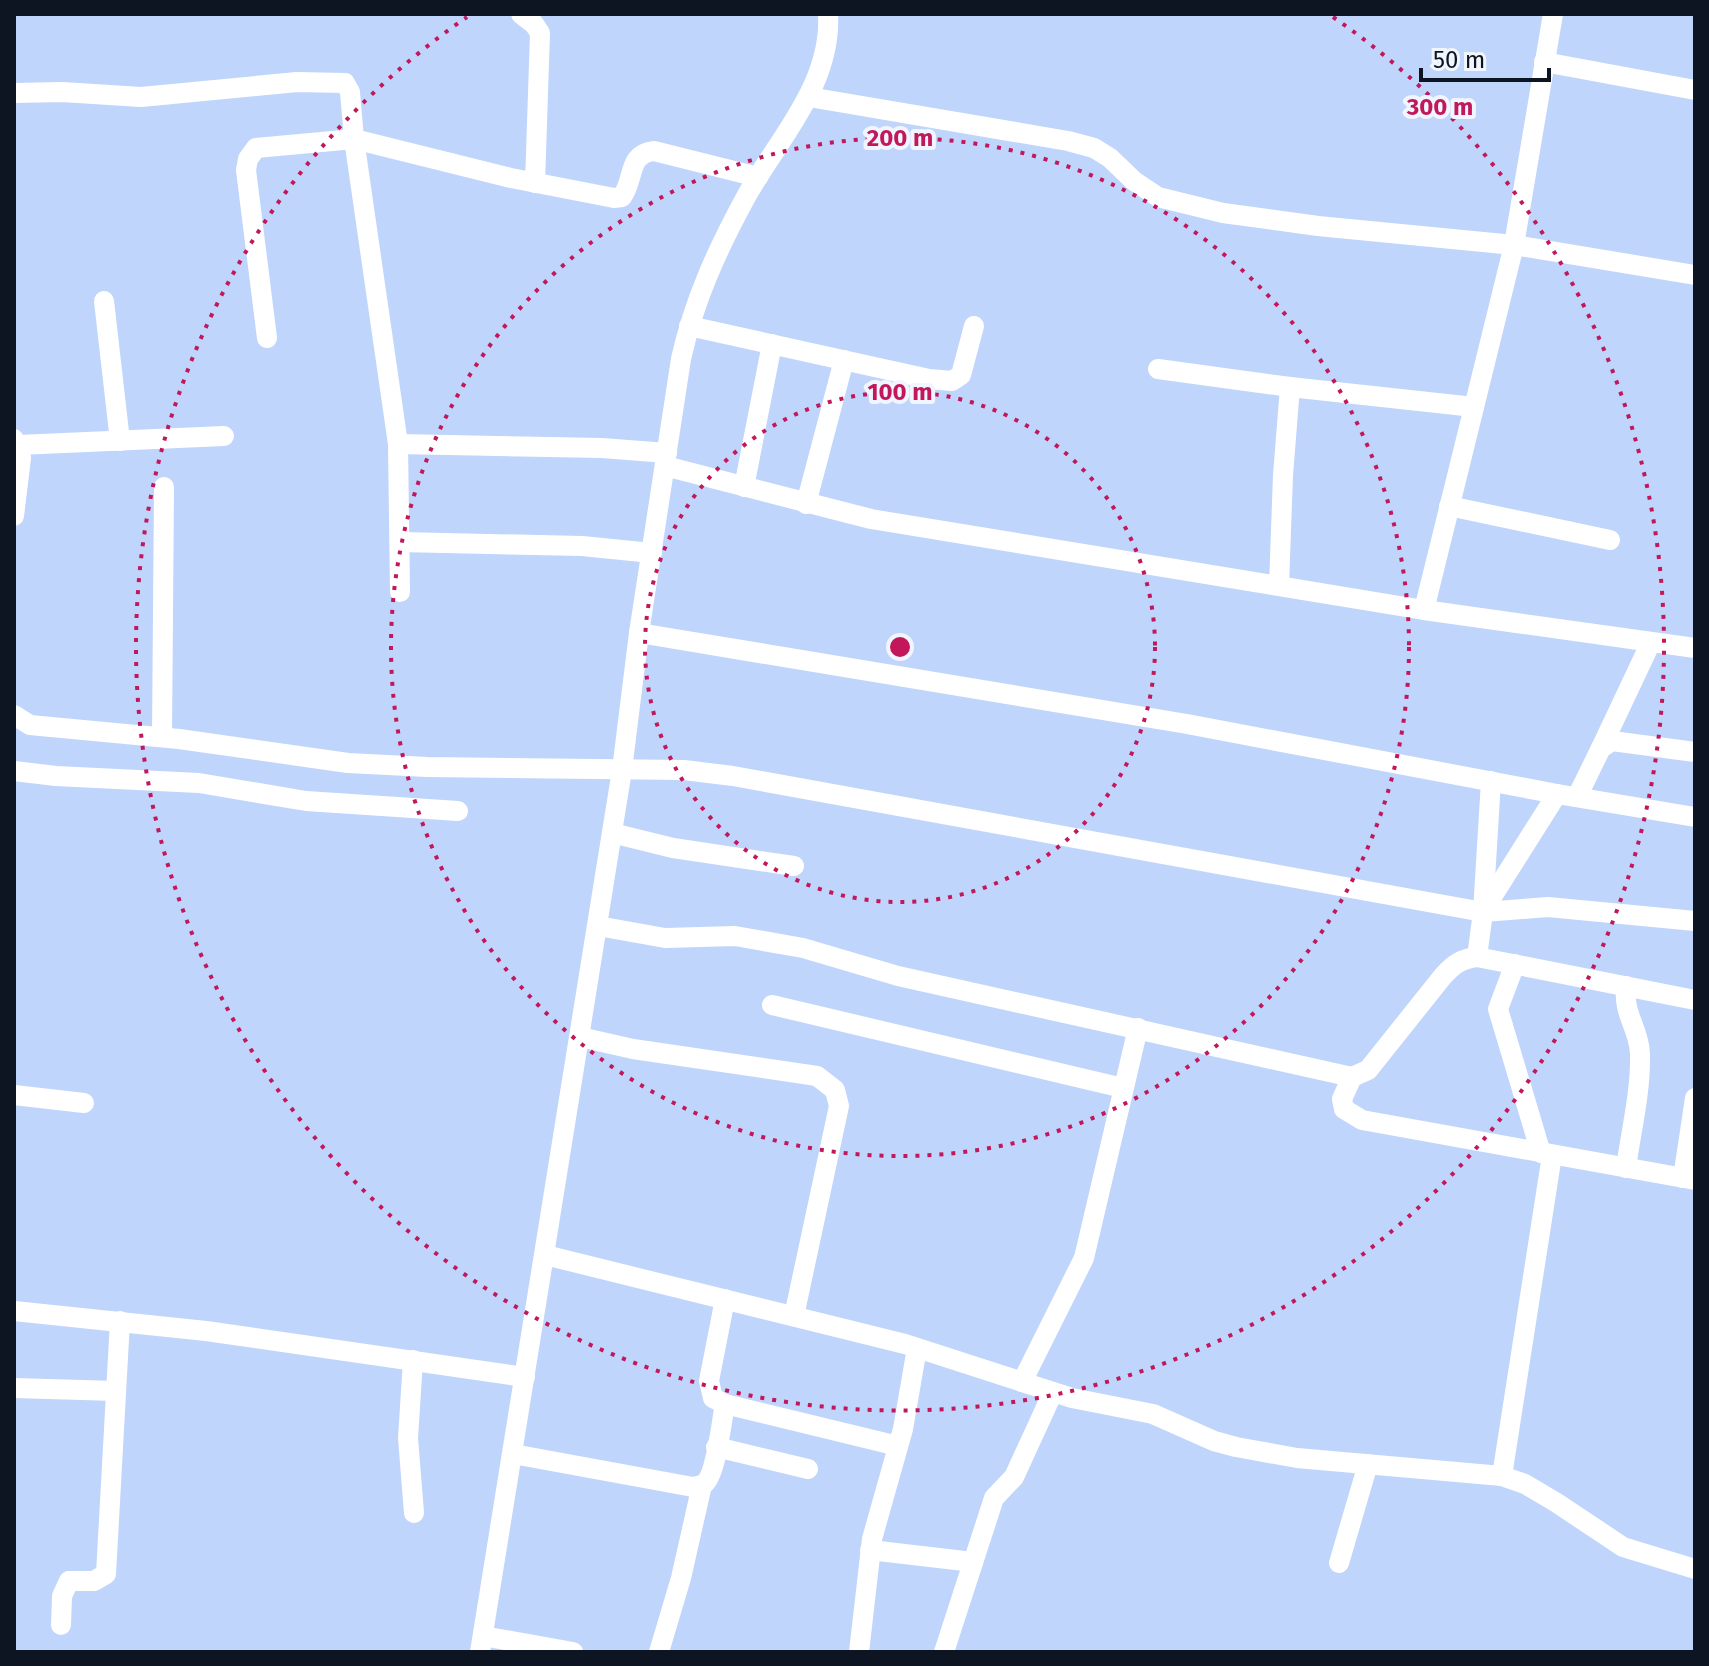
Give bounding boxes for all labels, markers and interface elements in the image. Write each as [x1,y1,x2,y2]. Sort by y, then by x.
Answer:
scale bar [1421,32,1549,82]
text: 50 m [1433,46,1485,74]
text: 300 m [1406,93,1473,121]
text: 200 m [867,124,933,152]
text: 100 m [867,378,933,406]
centre of rings [886,633,914,661]

